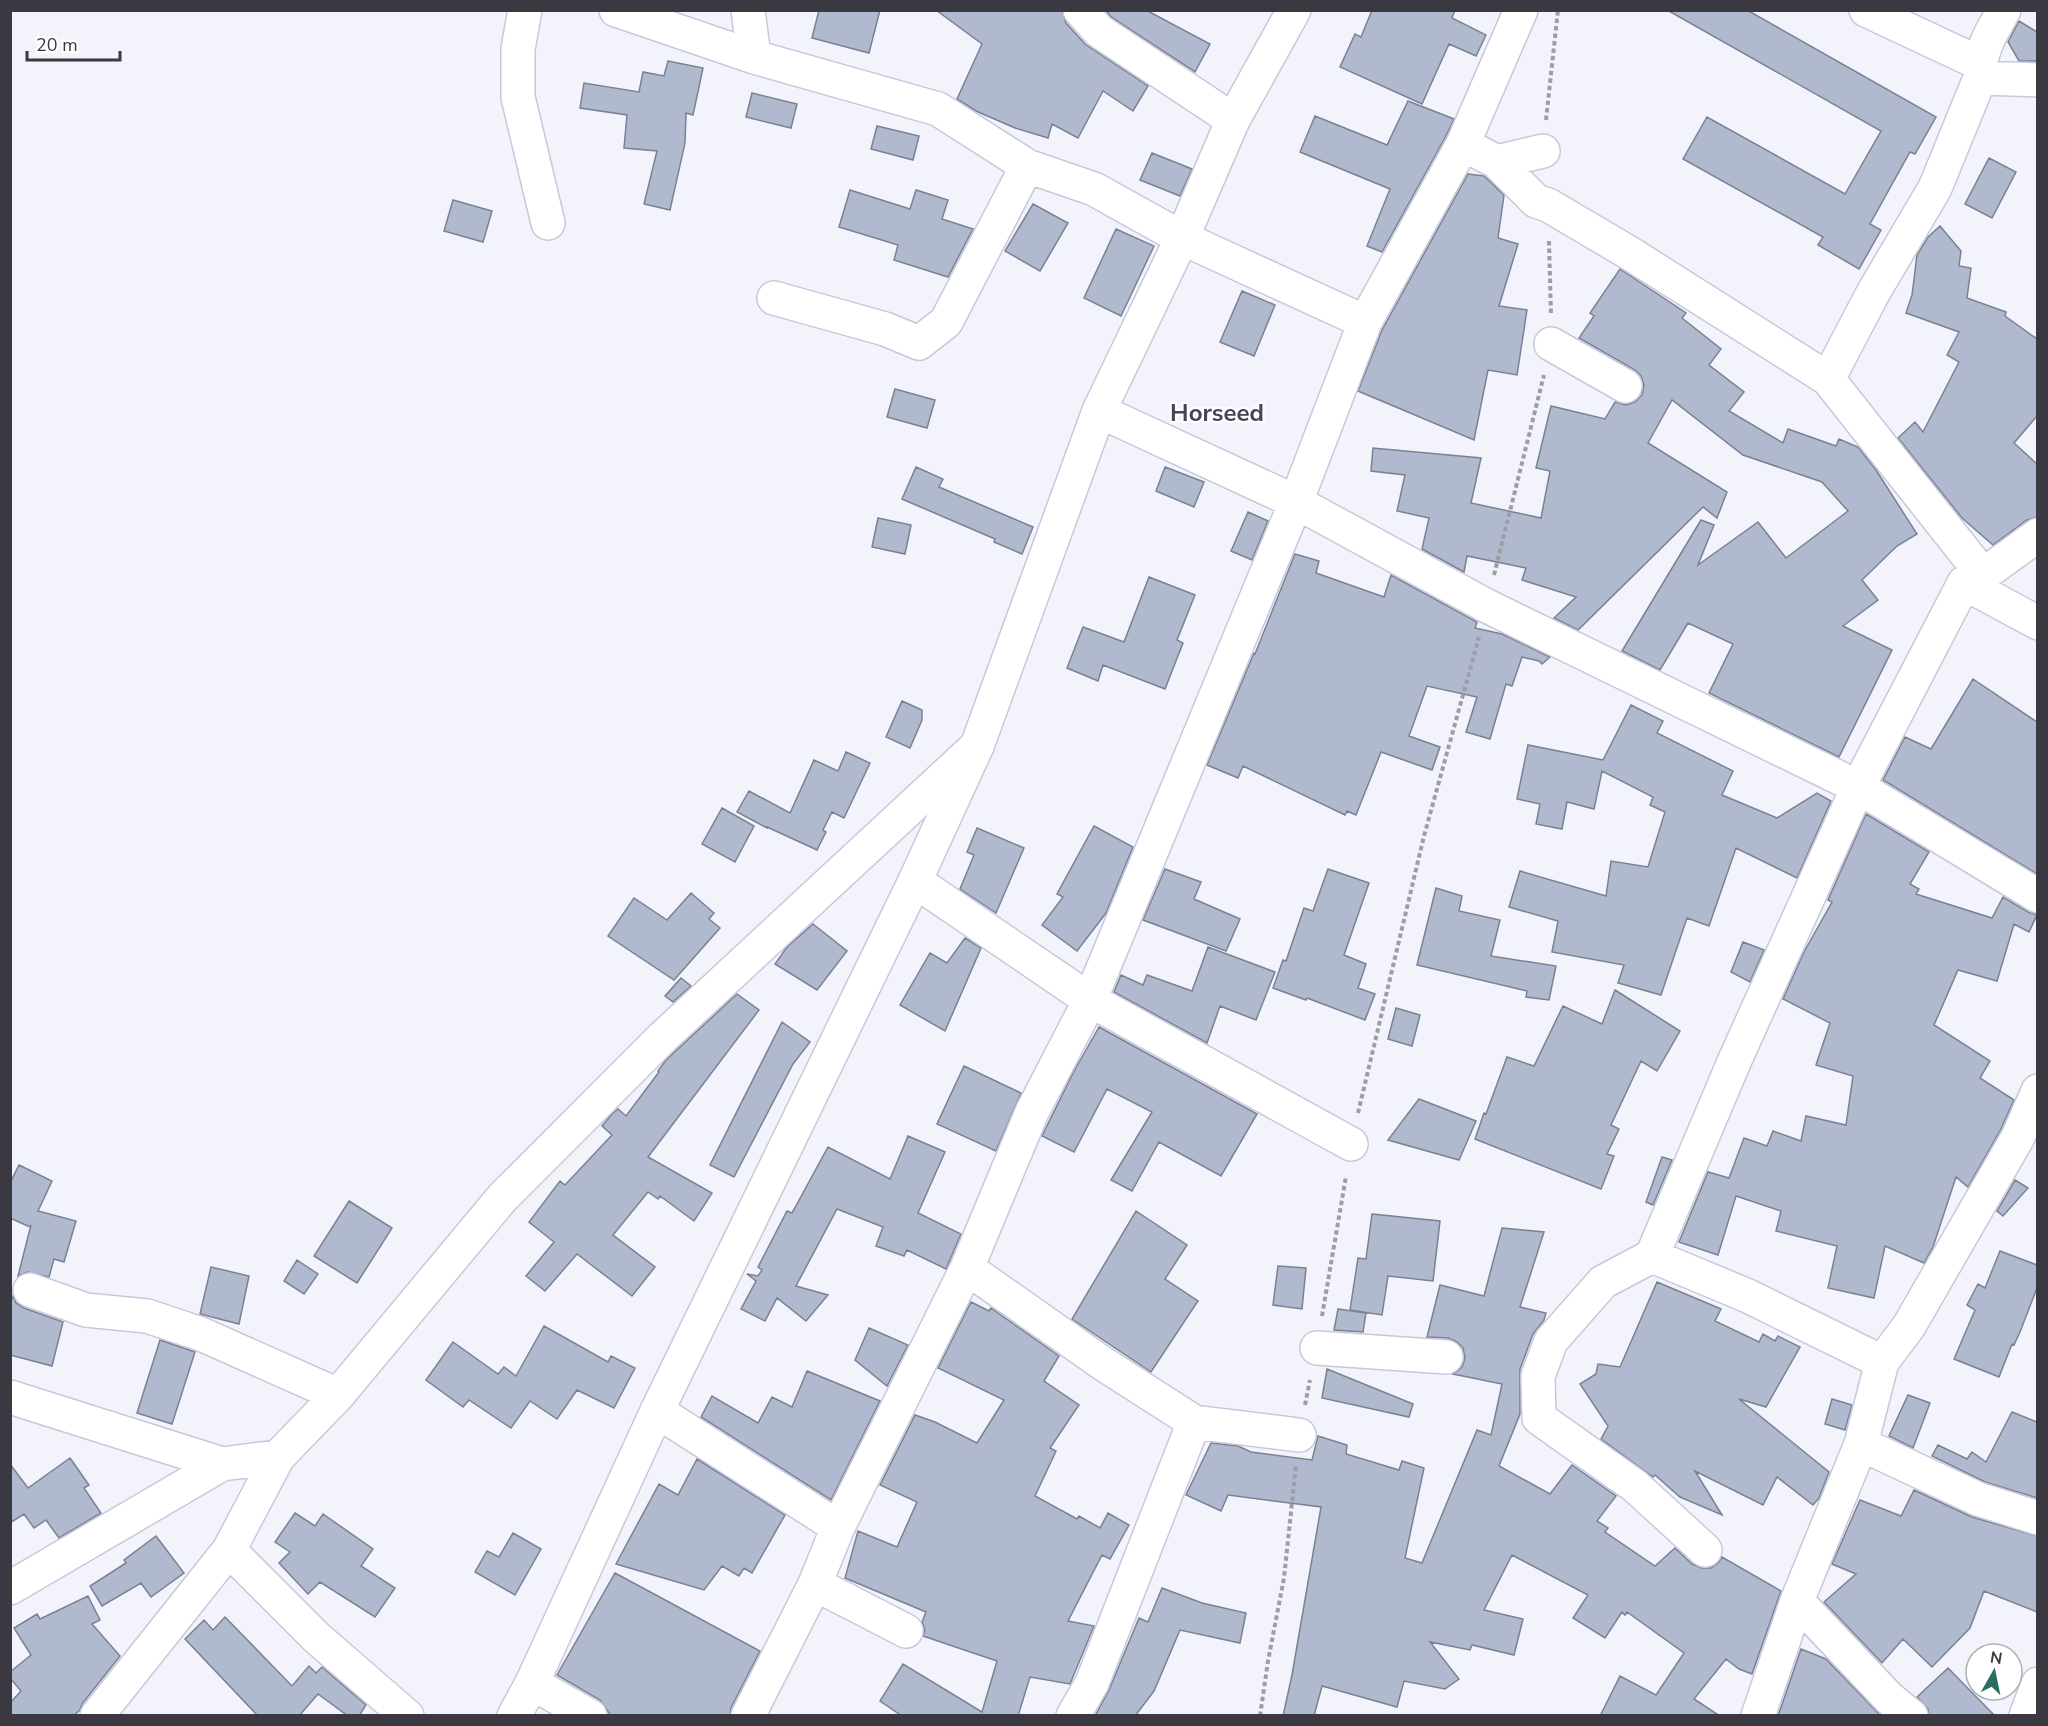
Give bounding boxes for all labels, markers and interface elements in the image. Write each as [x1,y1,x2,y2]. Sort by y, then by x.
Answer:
scale bar [27,24,120,62]
text: 20 m [36,33,78,57]
district label: Horseed [1170,397,1264,429]
north arrow [1964,1642,2024,1702]
text: N [1989,1646,2004,1670]

